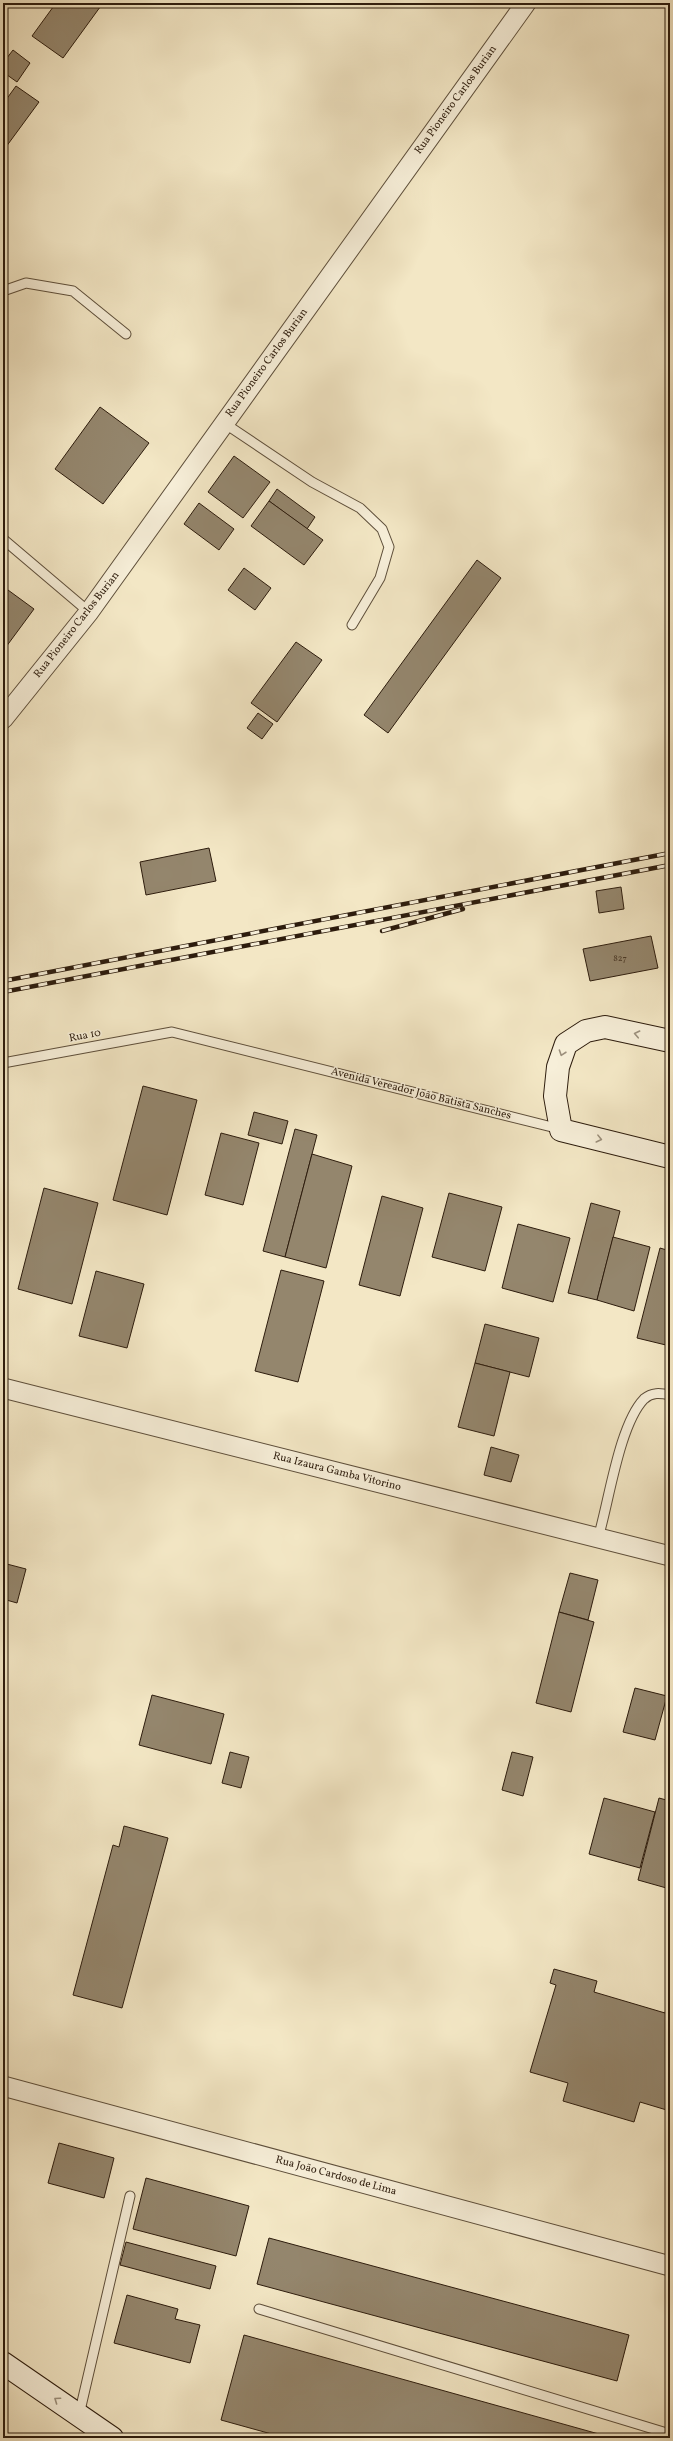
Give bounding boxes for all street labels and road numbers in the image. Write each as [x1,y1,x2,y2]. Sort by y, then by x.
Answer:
street label: Rua Pioneiro Carlos Burian [411,42,501,157]
street label: Rua Pioneiro Carlos Burian [222,305,312,420]
street label: Rua Pioneiro Carlos Burian [31,568,124,681]
street label: Rua 10 [68,1025,103,1046]
street label: Avenida Vereador João Batista Sanches [329,1064,513,1124]
street label: Rua Izaura Gamba Vitorino [271,1449,403,1495]
street label: Rua João Cardoso de Lima [274,2153,399,2200]

